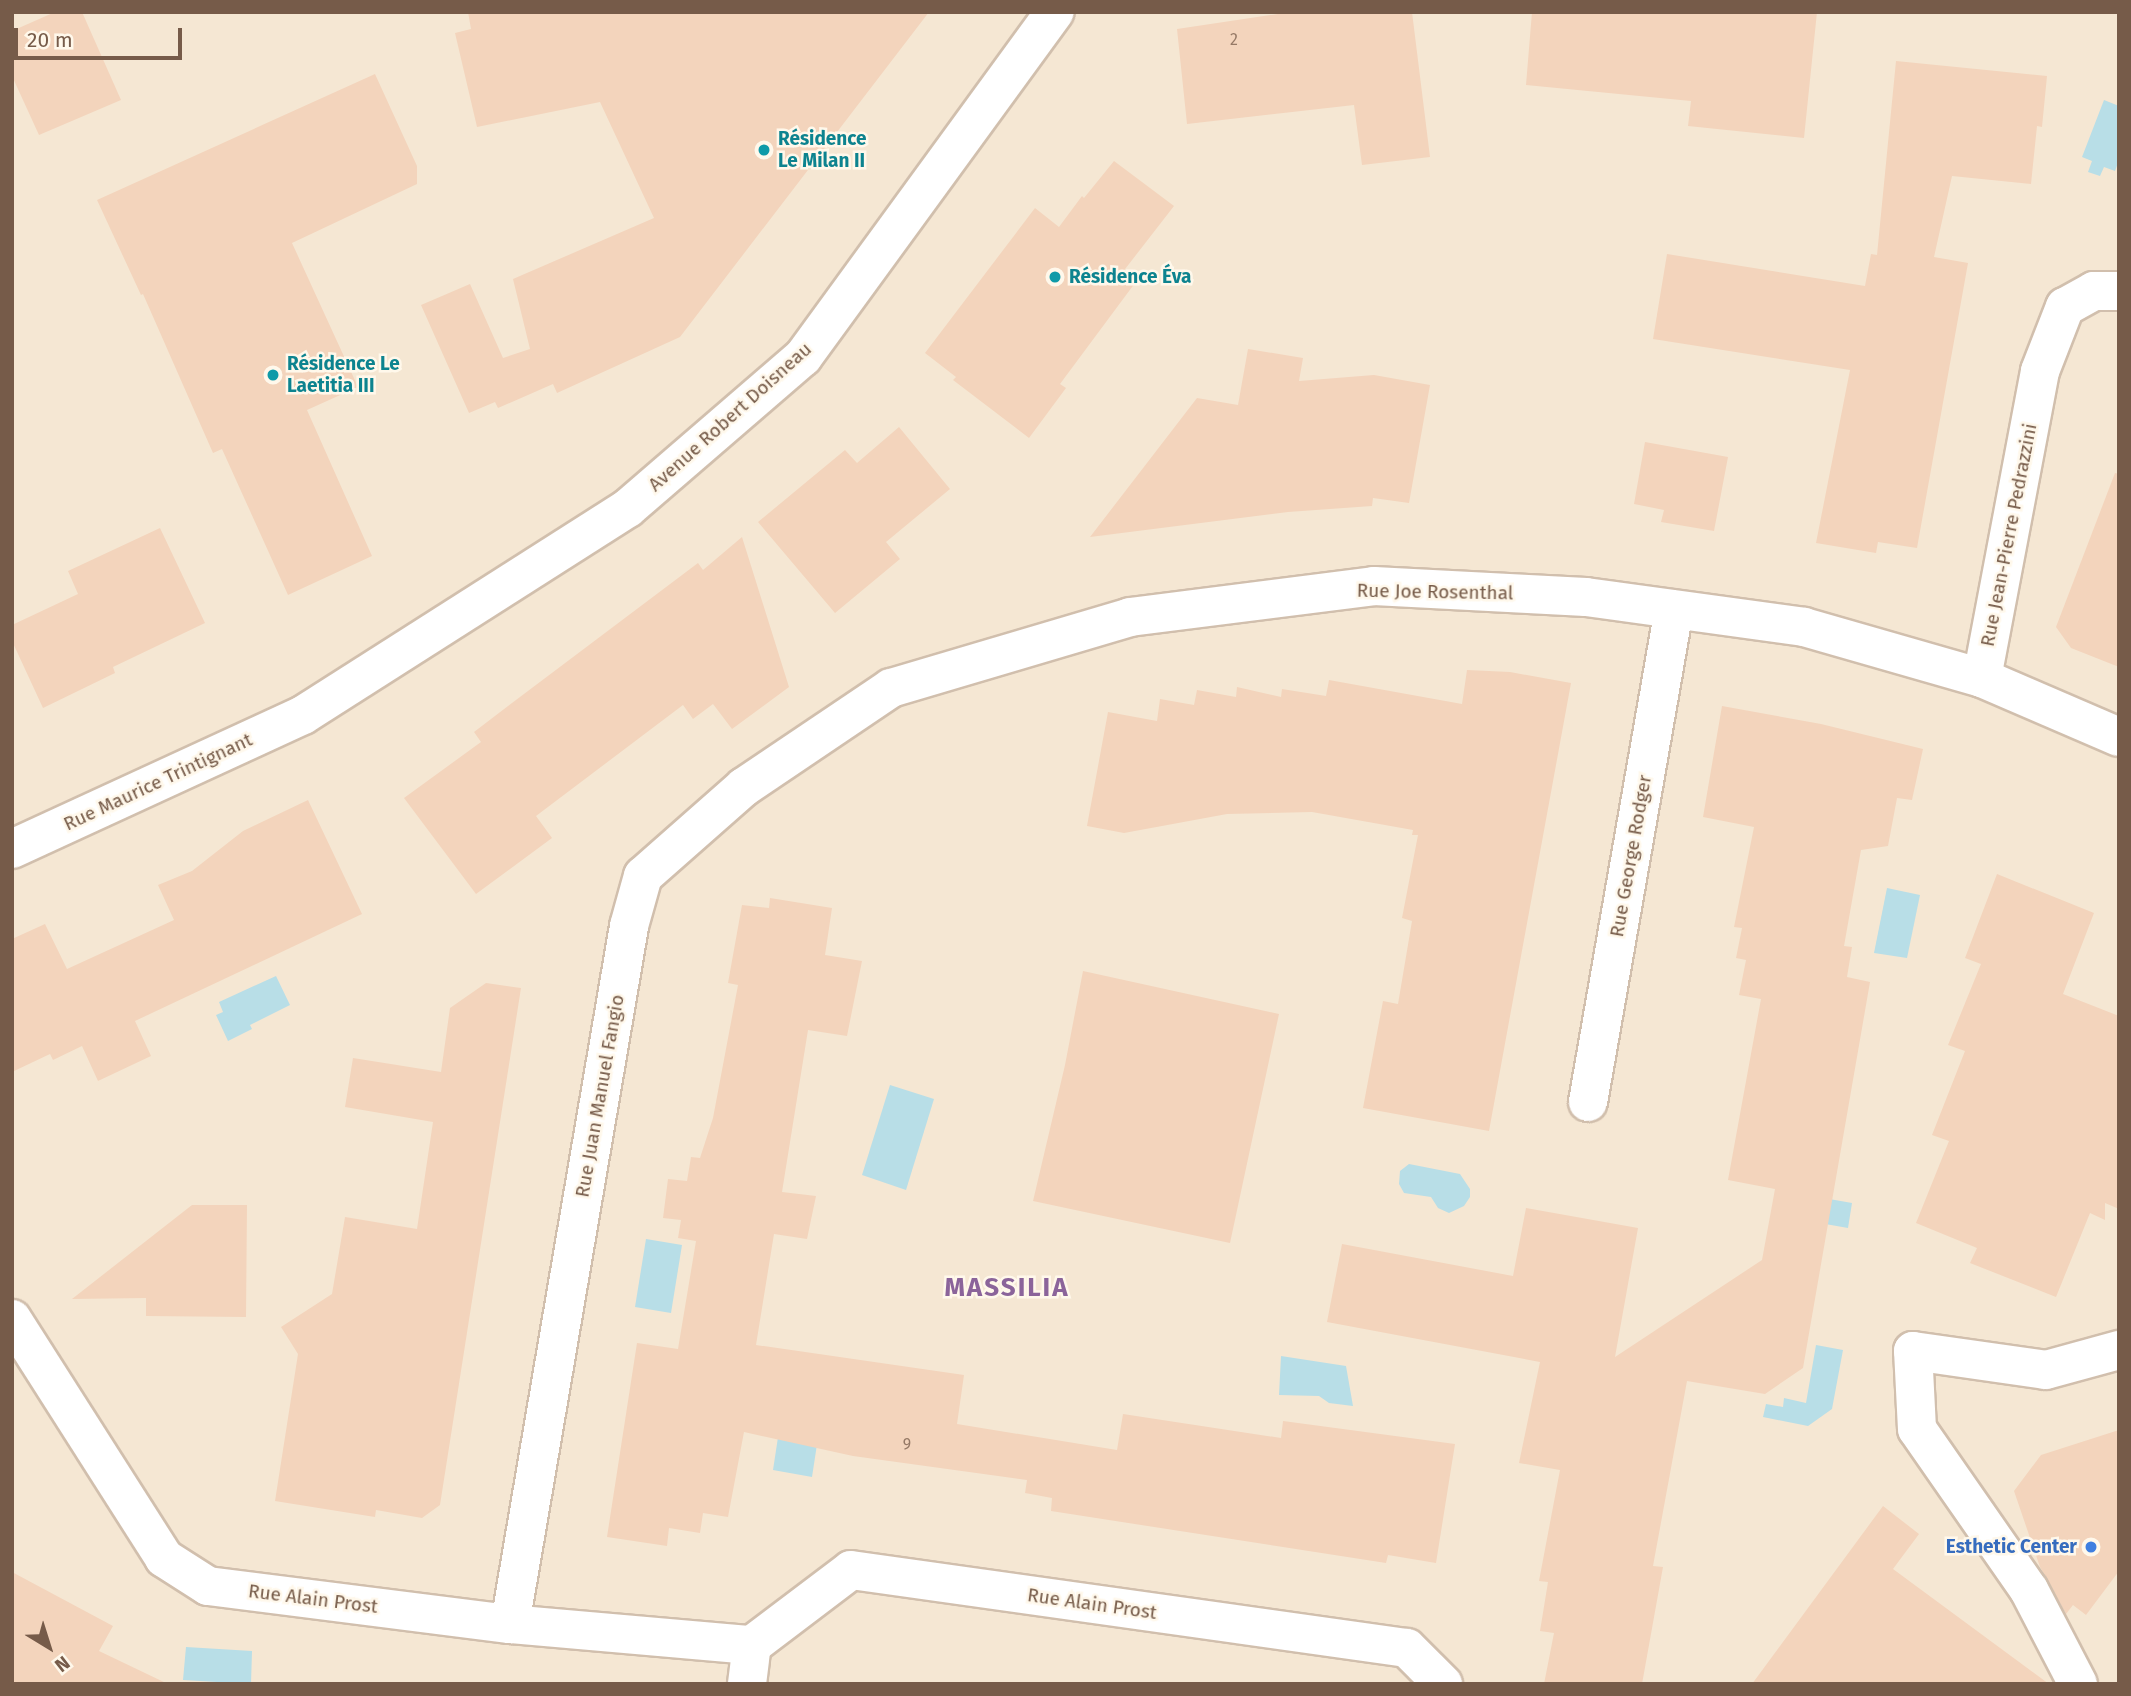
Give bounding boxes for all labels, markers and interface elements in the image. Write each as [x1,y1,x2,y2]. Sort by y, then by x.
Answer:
scale bar [18,14,186,58]
text: 20 m [27,27,73,53]
house number: 2 [1230,30,1238,50]
place label: Résidence Le Milan II [778,128,867,172]
marker: Résidence Le Milan II [756,142,772,158]
place label: Résidence Éva [1069,266,1191,288]
marker: Résidence Éva [1047,269,1063,285]
street label: Avenue Robert Doisneau [644,338,816,496]
place label: Résidence Le Laetitia III [287,353,400,397]
marker: Résidence Le Laetitia III [265,367,281,383]
street label: Rue Jean-Pierre Pedrazzini [1976,421,2042,649]
street label: Rue Joe Rosenthal [1357,579,1513,605]
street label: Rue Maurice Trintignant [60,728,256,836]
street label: Rue George Rodger [1606,773,1656,939]
street label: Rue Juan Manuel Fangio [571,993,629,1199]
district label: MASSILIA [945,1272,1069,1304]
house number: 9 [903,1435,911,1455]
place label: Esthetic Center [1946,1536,2077,1558]
marker: Esthetic Center [2083,1539,2099,1555]
street label: Rue Alain Prost [247,1580,379,1618]
street label: Rue Alain Prost [1026,1584,1158,1624]
north arrow [14,1612,84,1682]
text: N [50,1651,74,1677]

